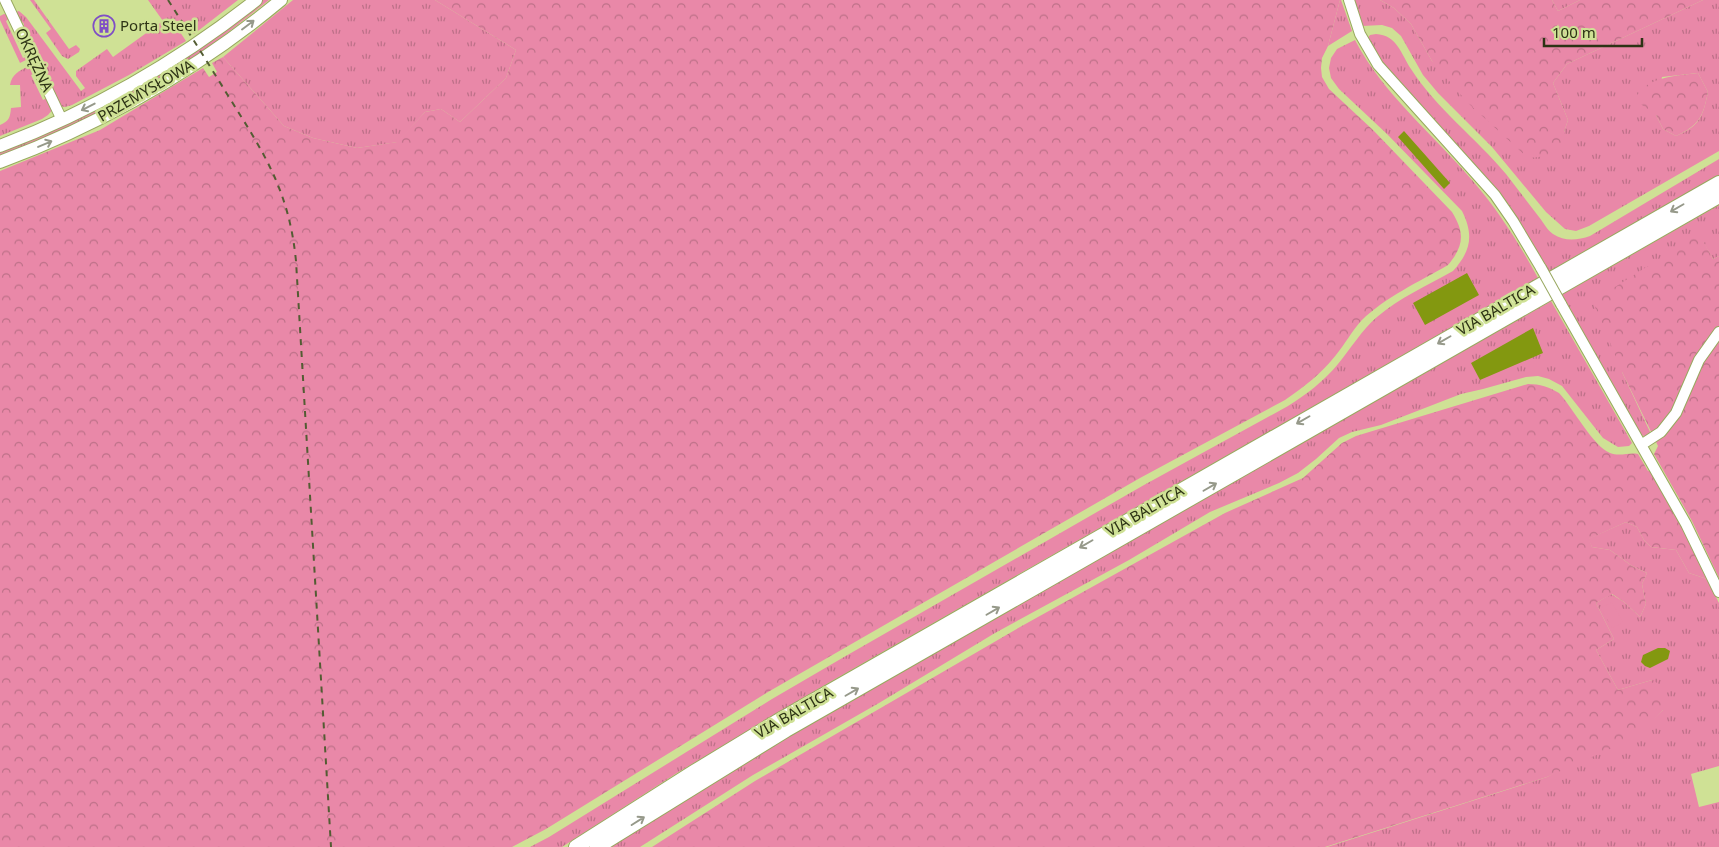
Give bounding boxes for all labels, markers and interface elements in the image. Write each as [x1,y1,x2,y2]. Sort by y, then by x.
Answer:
building icon: Porta Steel [92,14,116,38]
place label: Porta Steel [120,15,197,35]
scale bar [1544,15,1642,47]
one-way arrow [241,20,254,31]
text: 100 m [1552,22,1596,42]
street label: OKRĘŻNA [11,24,59,95]
street label: PRZEMYSŁOWA [94,54,198,126]
one-way arrow [81,103,96,112]
one-way arrow [37,138,52,148]
one-way arrow [1670,203,1684,213]
street label: VIA BALTICA [1453,279,1539,340]
one-way arrow [1438,335,1452,345]
one-way arrow [1296,416,1311,426]
street label: VIA BALTICA [1102,480,1188,541]
one-way arrow [1203,482,1218,492]
one-way arrow [1079,540,1094,550]
one-way arrow [986,606,1001,616]
street label: VIA BALTICA [751,682,837,743]
one-way arrow [845,687,860,697]
one-way arrow [631,815,645,825]

